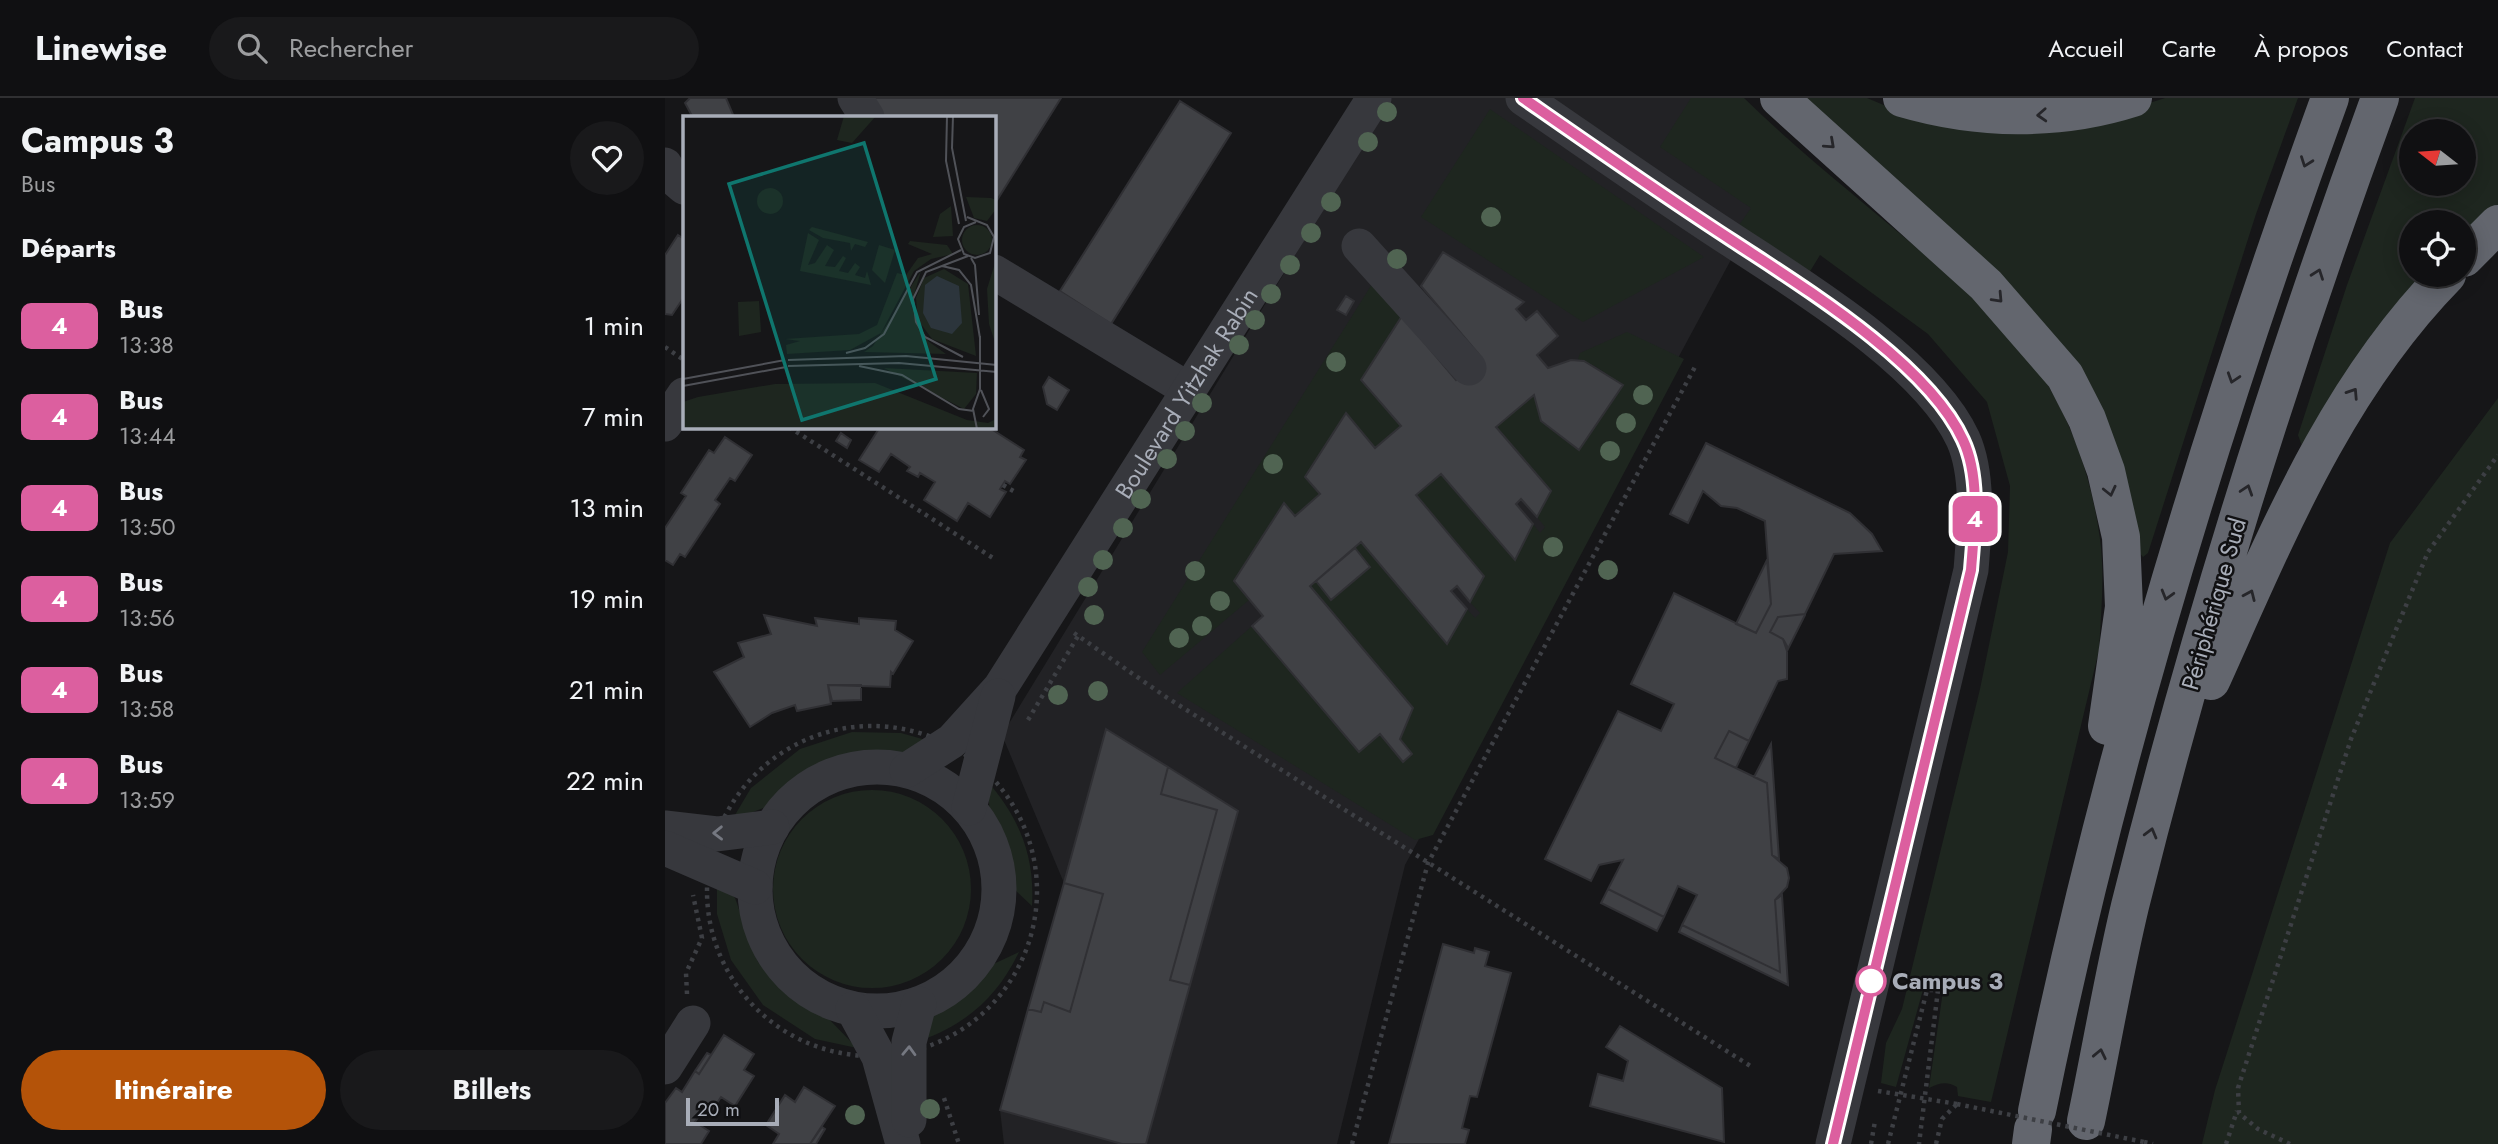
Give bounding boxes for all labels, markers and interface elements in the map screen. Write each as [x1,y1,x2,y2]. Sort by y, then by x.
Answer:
search box [209,17,699,80]
text: Linewise [35,25,167,72]
icon: search [233,29,271,67]
text: Rechercher [289,29,413,67]
text: Accueil [2048,31,2124,66]
text: Carte [2162,31,2216,66]
text: À propos [2254,31,2348,66]
text: Contact [2386,31,2463,66]
one-way arrow [2037,107,2048,122]
inset map [683,116,996,429]
text: Campus 3 [21,117,174,164]
north arrow [2399,119,2476,196]
map controls [2399,119,2476,287]
button: heart [570,121,644,195]
one-way arrow [1822,136,1835,148]
one-way arrow [2301,156,2315,168]
text: Bus [21,167,55,201]
button: locate [2399,210,2476,287]
text: Départs [21,229,116,267]
one-way arrow [2310,269,2324,281]
street label: Boulevard Yitzhak Rabin [1106,281,1266,505]
one-way arrow [1989,289,2002,302]
text: Bus [119,290,163,328]
text: 1 min [584,307,644,345]
text: 4 [51,308,68,343]
text: 13:38 [119,328,174,362]
one-way arrow [2227,371,2241,383]
text: Bus [119,381,163,419]
one-way arrow [2345,388,2357,401]
text: 7 min [582,398,644,436]
text: 4 [51,399,68,434]
text: 13:44 [119,419,176,453]
text: Bus [119,472,163,510]
one-way arrow [2102,485,2116,497]
one-way arrow [2238,485,2253,497]
text: 13 min [570,489,644,527]
text: 4 [51,490,68,525]
line badge: 4 [1952,496,1998,542]
text: 4 [1967,501,1983,536]
text: 13:50 [119,510,176,544]
street label: Périphérique Sud [2172,514,2255,694]
text: Bus [119,563,163,601]
text: 19 min [569,580,644,618]
text: 4 [51,581,68,616]
one-way arrow [2160,589,2175,601]
one-way arrow [2242,590,2256,602]
text: 13:56 [119,601,175,635]
text: Bus [119,654,163,692]
text: 21 min [569,671,644,709]
text: 4 [51,672,68,707]
text: 13:58 [119,692,174,726]
text: Bus [119,745,163,783]
text: 22 min [566,762,644,800]
text: 4 [51,763,68,798]
text: 13:59 [119,783,175,817]
one-way arrow [713,825,723,841]
one-way arrow [2142,827,2157,839]
place label: Campus 3 [1892,963,2003,998]
marker: Campus 3 [1856,966,1886,996]
one-way arrow [901,1046,917,1056]
one-way arrow [2091,1048,2106,1060]
button: Itinéraire [21,1050,326,1130]
button: Billets [340,1050,644,1130]
scale bar [686,1095,779,1127]
text: 20 m [697,1096,740,1123]

